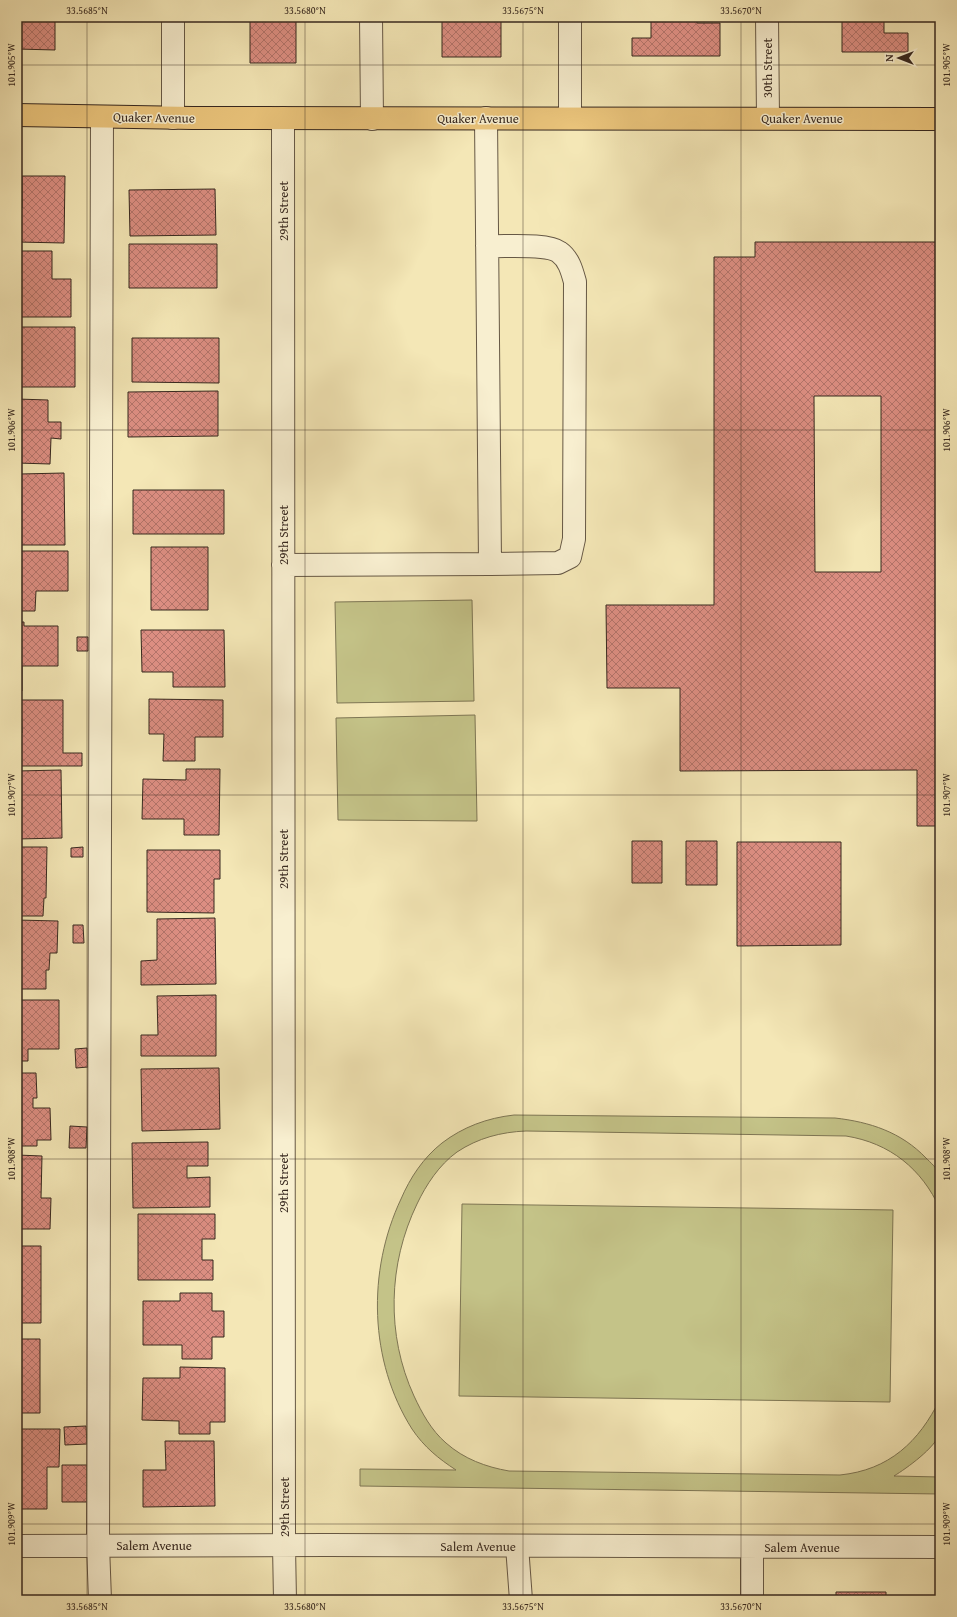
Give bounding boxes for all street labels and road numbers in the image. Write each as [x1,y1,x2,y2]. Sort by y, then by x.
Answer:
street label: 30th Street [758,38,777,98]
street label: Quaker Avenue [113,107,195,128]
street label: Quaker Avenue [437,109,519,128]
street label: Quaker Avenue [761,109,843,128]
street label: 29th Street [274,181,293,241]
street label: 29th Street [274,505,293,565]
street label: 29th Street [274,829,293,889]
street label: 29th Street [274,1153,293,1213]
street label: 29th Street [275,1477,294,1537]
street label: Salem Avenue [116,1536,192,1555]
street label: Salem Avenue [440,1537,516,1556]
street label: Salem Avenue [764,1538,840,1557]

